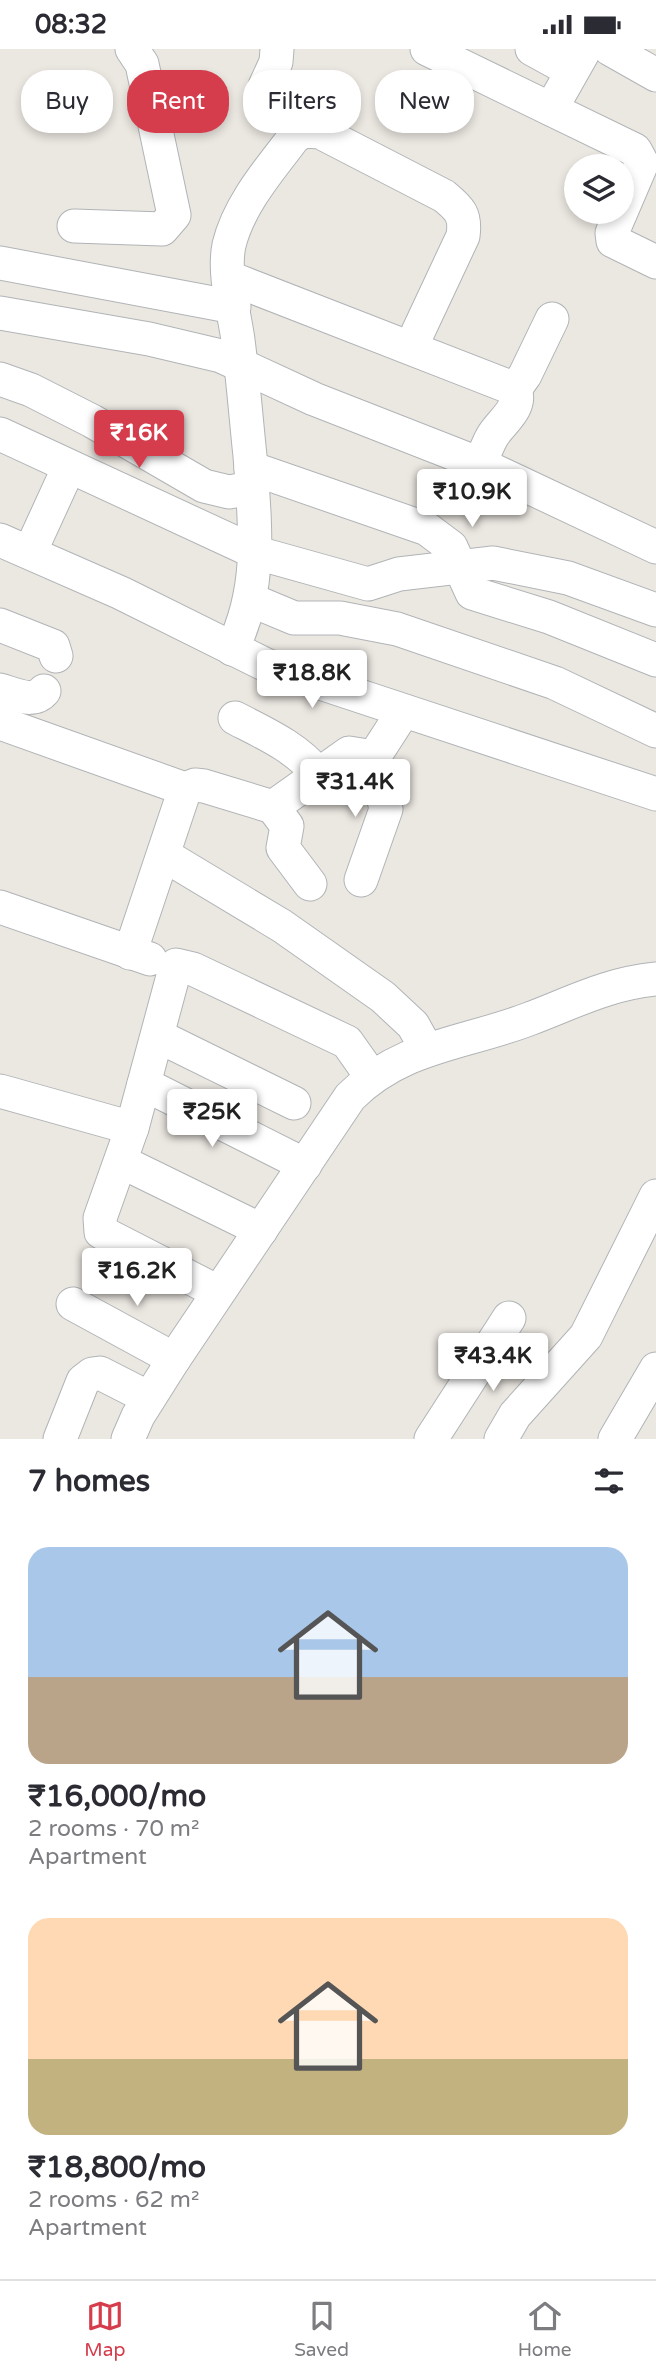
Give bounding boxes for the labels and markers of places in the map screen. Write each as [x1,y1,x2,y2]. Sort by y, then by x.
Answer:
pin: ₹16K [98,411,180,470]
pin: ₹10.9K [415,469,529,529]
pin: ₹18.8K [255,651,369,710]
pin: ₹31.4K [298,759,412,819]
pin: ₹25K [171,1089,253,1149]
pin: ₹16.2K [80,1249,194,1308]
pin: ₹43.4K [436,1333,550,1393]

